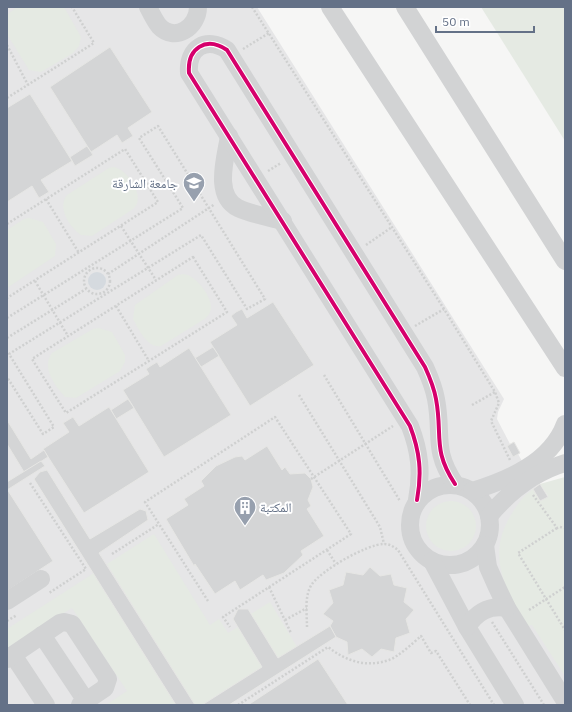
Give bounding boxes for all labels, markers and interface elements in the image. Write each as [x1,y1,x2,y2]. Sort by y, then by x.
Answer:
scale bar [436,8,534,34]
text: 50 m [442,14,470,29]
school or university icon: جامعة الشارقة [181,170,207,203]
place label: جامعة الشارقة [112,175,178,192]
building icon: المكتبة [232,494,258,527]
place label: المكتبة [260,499,292,516]

